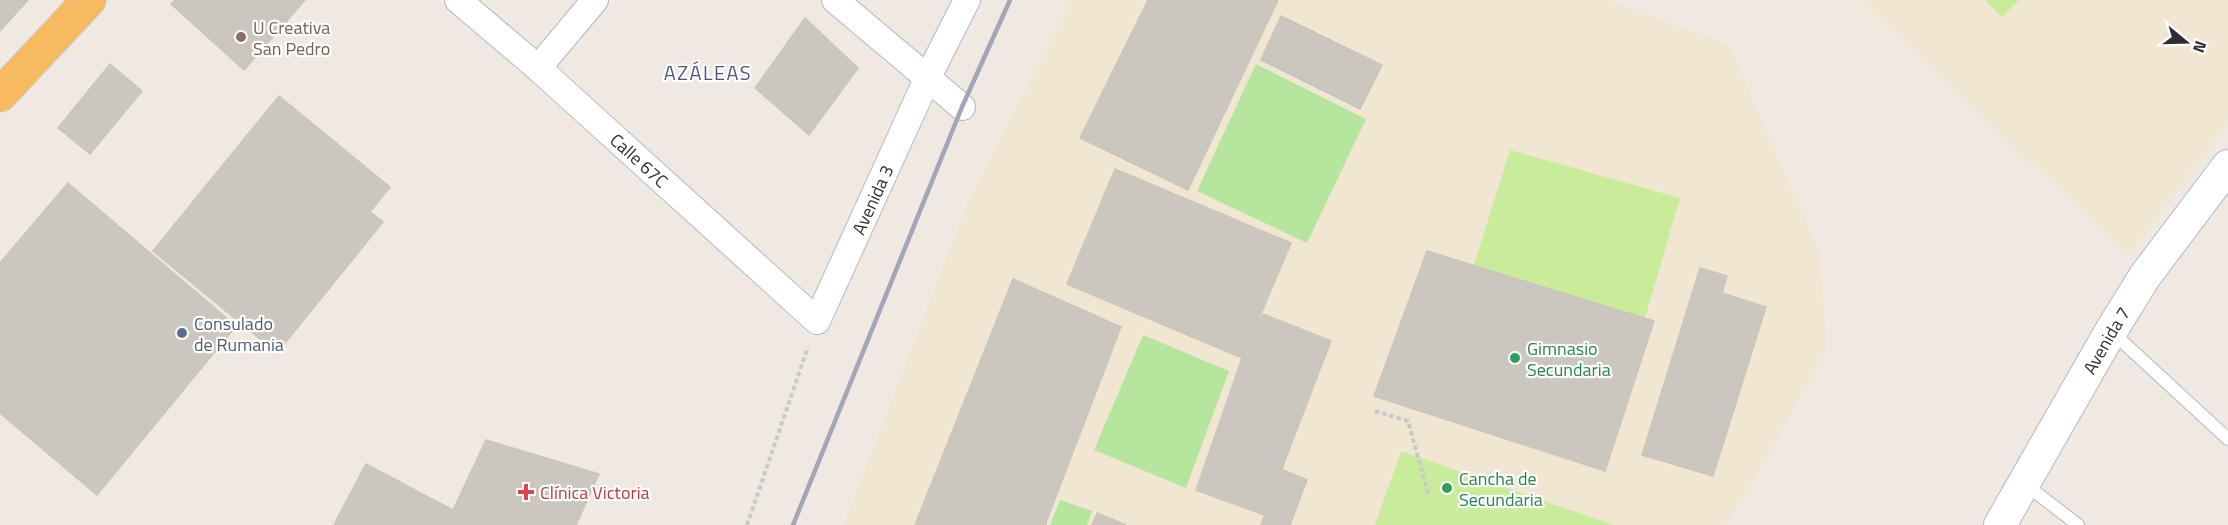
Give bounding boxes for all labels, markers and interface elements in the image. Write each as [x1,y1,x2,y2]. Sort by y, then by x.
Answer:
north arrow [2156,12,2216,72]
place label: U Creativa San Pedro [253,14,330,62]
marker: U Creativa San Pedro [234,30,248,44]
text: N [2187,38,2213,56]
district label: AZÁLEAS [664,57,752,88]
street label: Calle 67C [604,126,675,194]
street label: Avenida 3 [845,160,900,239]
street label: Avenida 7 [2076,301,2136,379]
place label: Consulado de Rumania [194,310,284,358]
marker: Consulado de Rumania [175,326,189,340]
place label: Gimnasio Secundaria [1527,335,1611,383]
marker: Gimnasio Secundaria [1508,351,1522,365]
place label: Cancha de Secundaria [1459,465,1543,513]
place label: Clínica Victoria [540,479,650,506]
marker: Cancha de Secundaria [1440,481,1454,495]
marker: Clínica Victoria [517,483,535,501]

